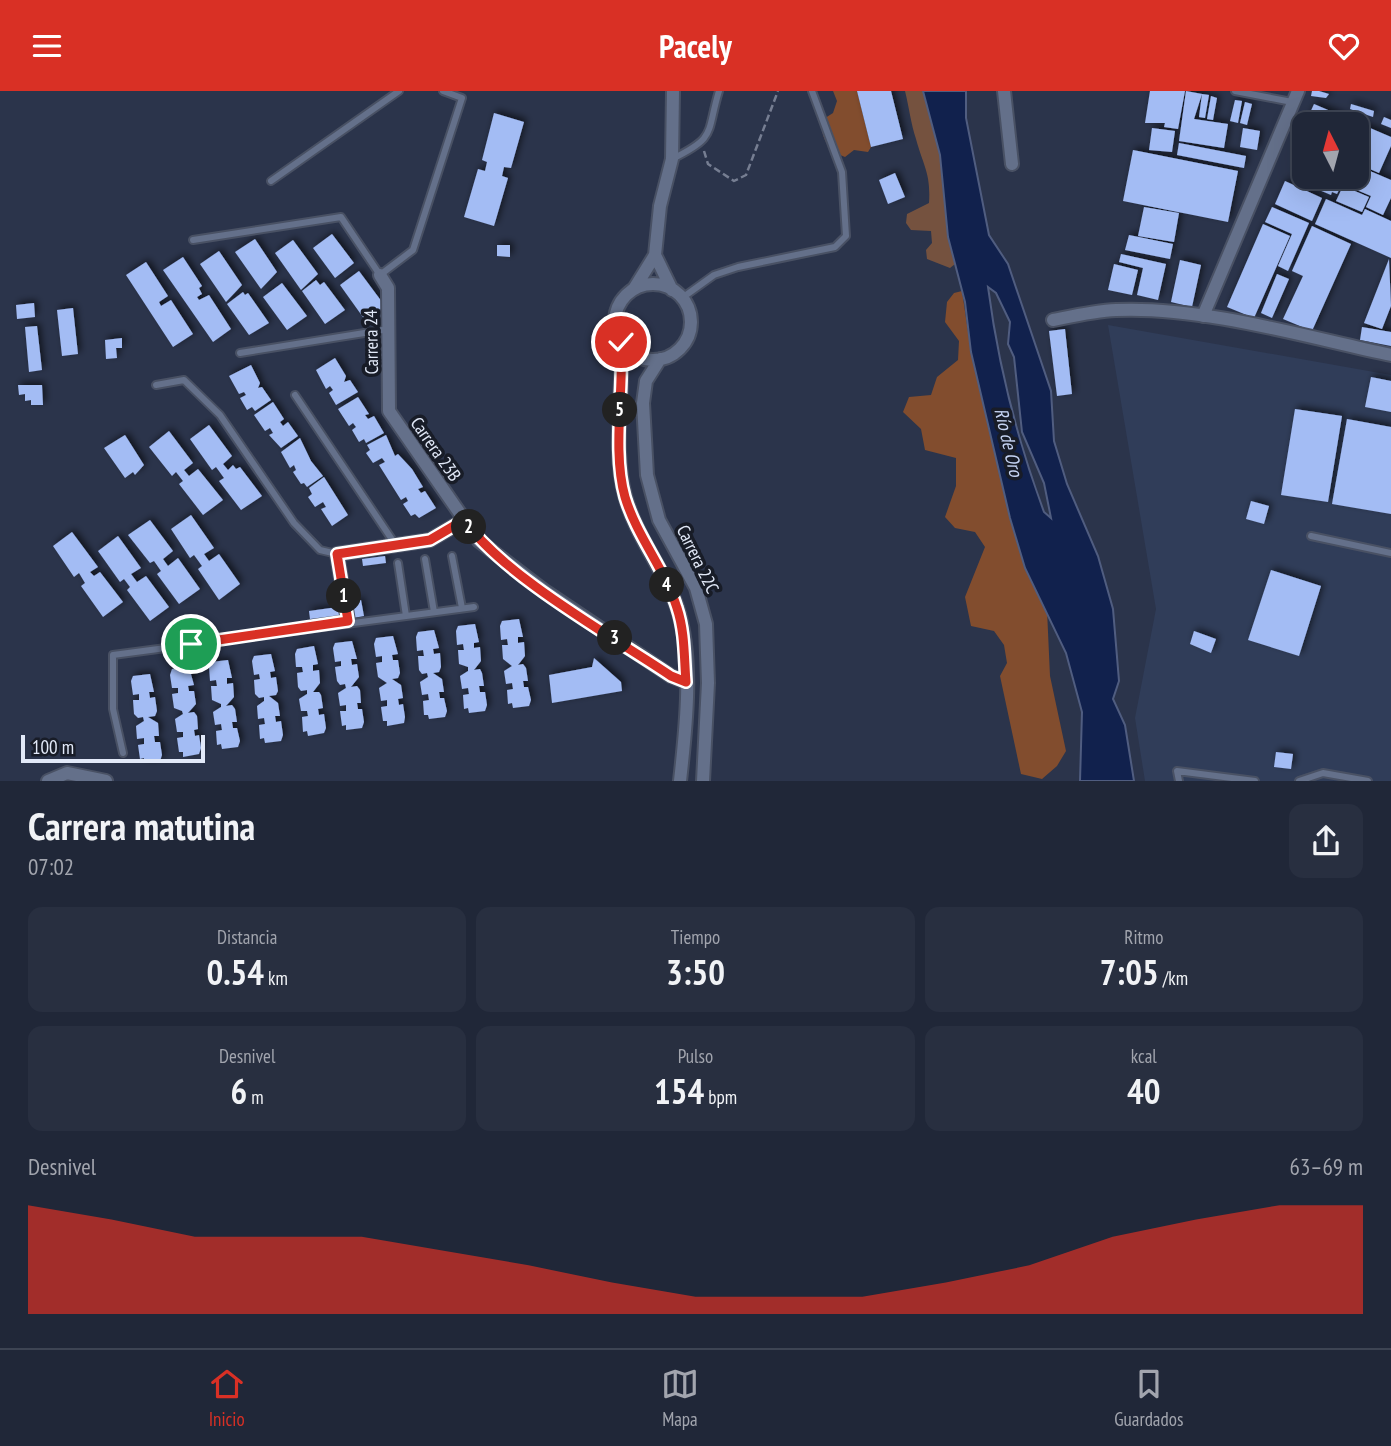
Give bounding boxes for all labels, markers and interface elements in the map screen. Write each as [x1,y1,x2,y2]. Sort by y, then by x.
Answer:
text: Pacely [659,25,732,67]
icon: menu [28,27,66,65]
icon: heart [1325,27,1363,65]
north arrow [1292,112,1368,189]
map controls [1292,112,1369,189]
street label: Carrera 24 [359,309,383,375]
pin [591,312,651,372]
icon: check [602,323,640,361]
pin: 5 [602,393,638,427]
text: 5 [615,397,624,421]
water label: Río de Oro [989,405,1029,480]
street label: Carrera 23B [406,412,466,486]
pin: 2 [452,509,486,544]
text: 2 [464,514,473,538]
street label: Carrera 22C [672,521,724,597]
pin: 4 [650,567,684,603]
text: 4 [662,572,671,596]
pin: 1 [326,579,362,613]
text: 1 [339,583,348,607]
pin [161,614,221,674]
pin: 3 [598,621,632,655]
icon: arrive [172,625,210,663]
text: 3 [610,625,619,649]
scale bar [21,732,205,764]
text: 100 m [32,735,74,759]
text: Carrera matutina [28,801,255,850]
button: share [1289,804,1363,878]
text: 07:02 [28,852,74,881]
text: Distancia [217,925,277,949]
text: Tiempo [671,925,720,949]
text: Ritmo [1124,925,1163,949]
text: 0.54 [206,949,264,995]
text: 3:50 [666,949,725,995]
text: 7:05 [1100,949,1159,995]
text: km [264,966,288,990]
text: /km [1159,966,1188,990]
text: Desnivel [219,1044,275,1068]
text: Pulso [678,1044,713,1068]
text: kcal [1131,1044,1157,1068]
text: 6 [231,1068,247,1114]
text: 154 [654,1068,704,1114]
text: 40 [1127,1068,1161,1114]
text: m [247,1085,264,1109]
text: bpm [704,1085,737,1109]
text: Desnivel [28,1152,96,1181]
text: 63–69 m [1290,1152,1363,1181]
tab: Inicio [208,1365,246,1431]
tab: Mapa [661,1365,699,1431]
tab: Guardados [1114,1365,1183,1431]

